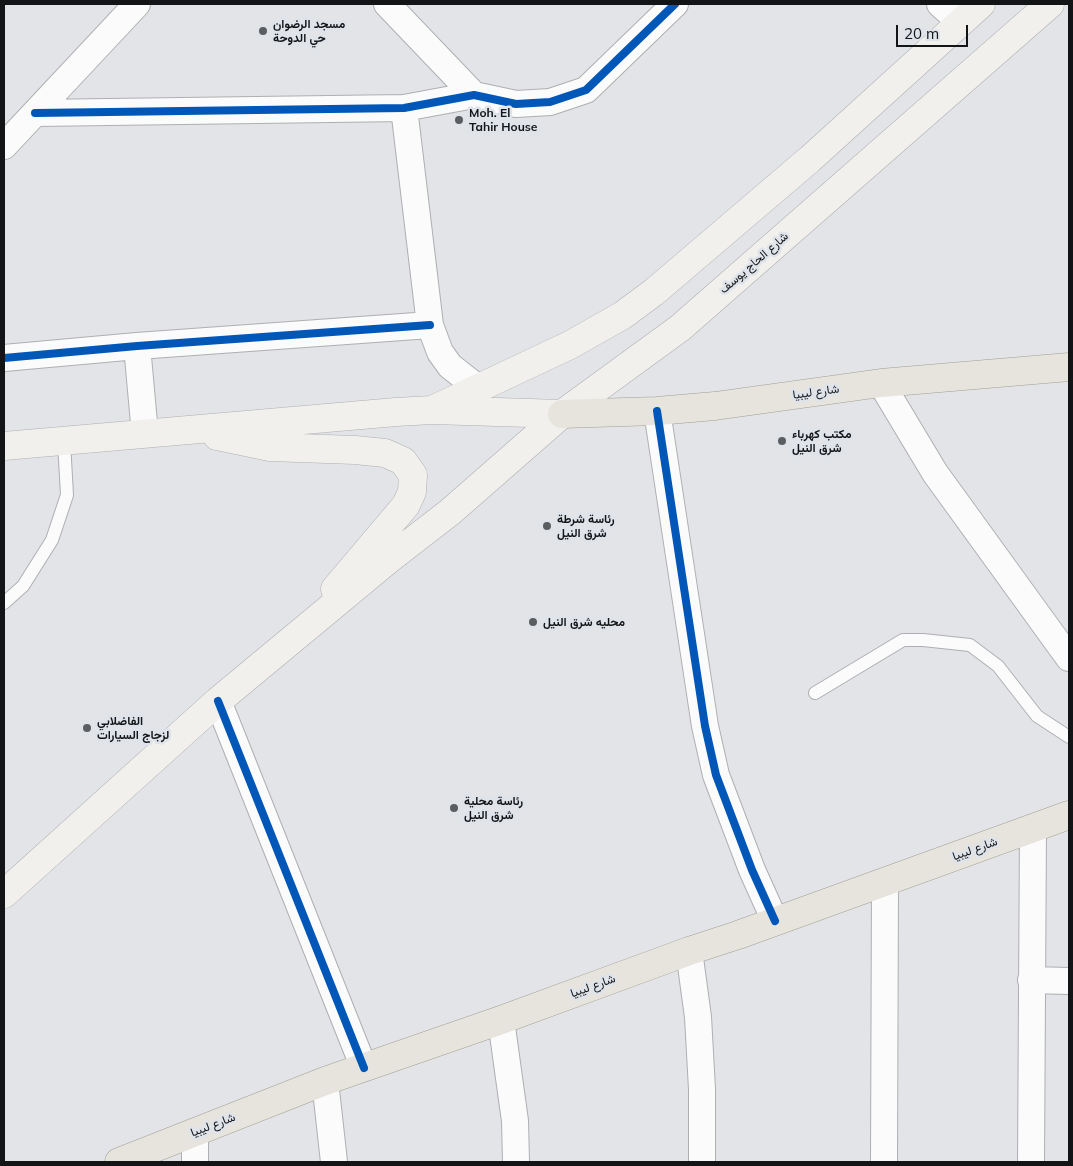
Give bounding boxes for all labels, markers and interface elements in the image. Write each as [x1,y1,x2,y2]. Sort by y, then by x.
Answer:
scale bar [898,15,970,47]
place label: مسجد الرضوان حي الدوحة [273,17,345,45]
text: 20 m [904,24,939,43]
marker: مسجد الرضوان حي الدوحة [257,25,269,37]
place label: Moh. El Tahir House [469,106,537,134]
marker: Moh. El Tahir House [453,114,465,126]
street label: شارع الحاج يوسف [717,229,791,297]
street label: شارع ليبيا [792,382,840,402]
place label: مكتب كهرباء شرق النيل [792,427,852,455]
marker: مكتب كهرباء شرق النيل [776,435,788,447]
place label: رئاسة شرطة شرق النيل [557,512,615,540]
marker: رئاسة شرطة شرق النيل [541,520,553,532]
place label: محليه شرق النيل [543,615,625,629]
marker: محليه شرق النيل [527,616,539,628]
place label: الفاضلابي لزجاج السيارات [97,714,169,742]
marker: الفاضلابي لزجاج السيارات [81,722,93,734]
place label: رئاسة محلية شرق النيل [464,794,523,822]
marker: رئاسة محلية شرق النيل [448,802,460,814]
street label: شارع ليبيا [951,834,999,864]
street label: شارع ليبيا [569,971,617,1001]
street label: شارع ليبيا [189,1110,237,1140]

